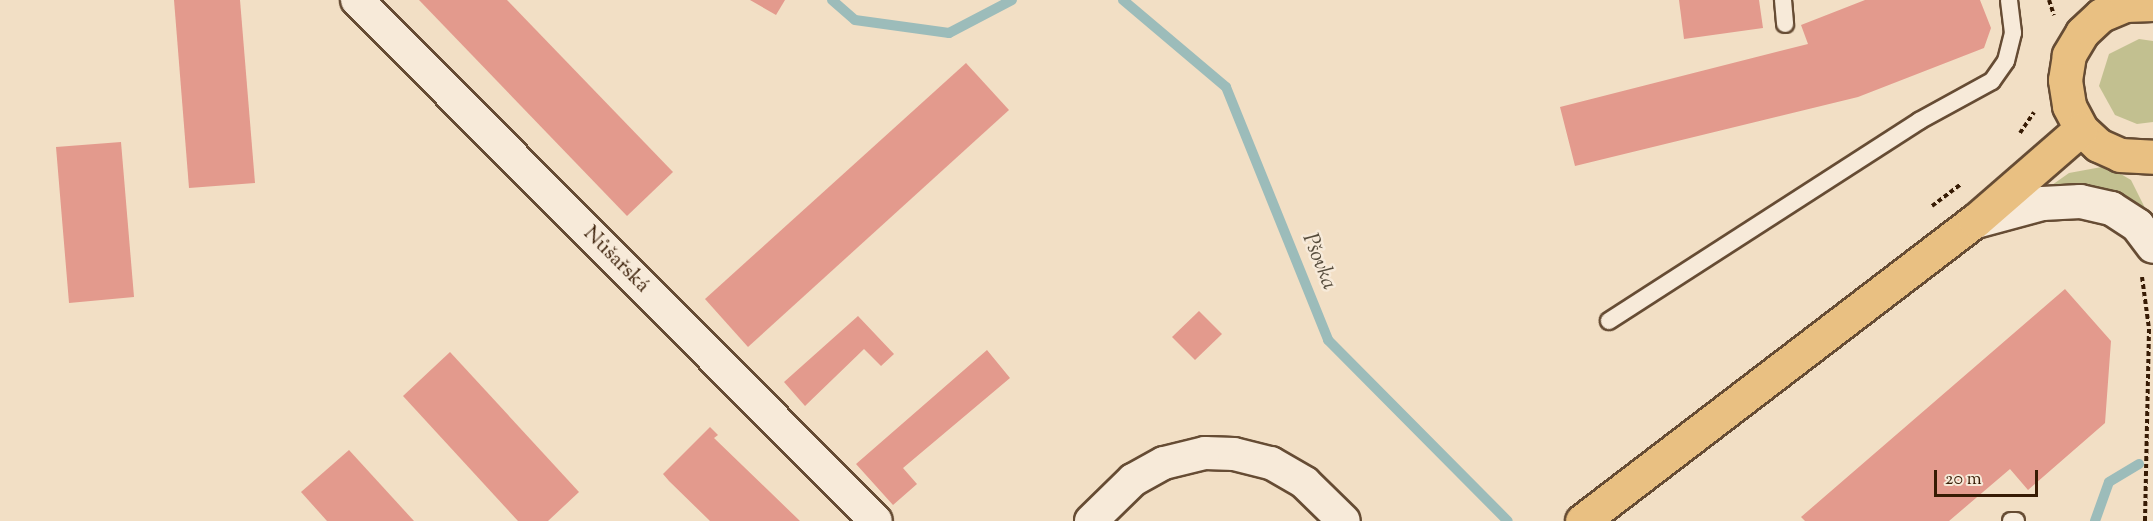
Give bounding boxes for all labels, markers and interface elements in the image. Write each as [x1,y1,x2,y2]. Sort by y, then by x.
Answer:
street label: Nůšařská [578,222,654,298]
water label: Pšovka [1295,230,1341,294]
scale bar [1937,458,2040,496]
text: 20 m [1945,467,1982,493]

